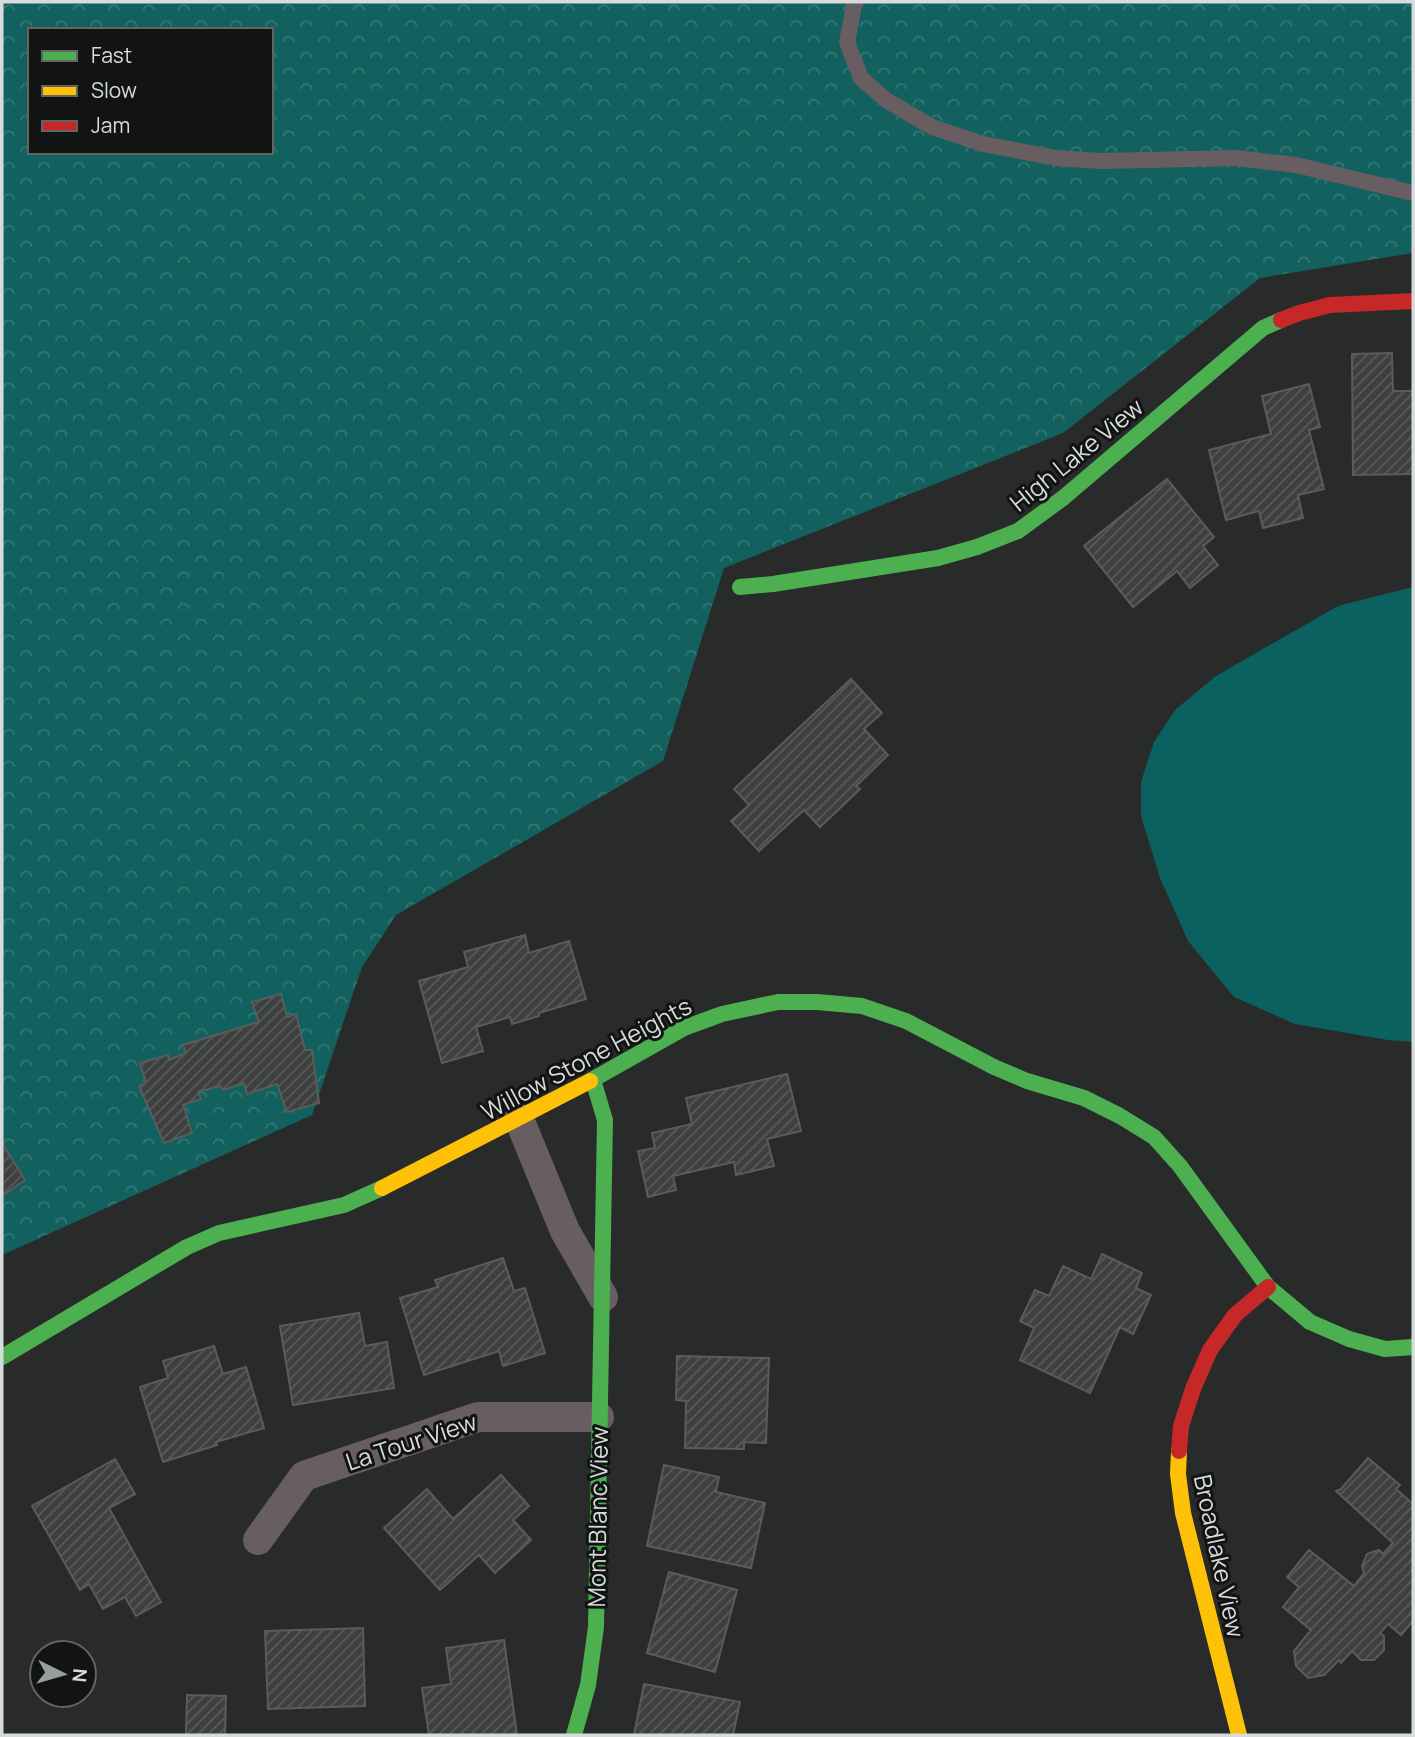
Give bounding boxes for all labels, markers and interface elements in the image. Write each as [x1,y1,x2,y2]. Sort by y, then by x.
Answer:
legend [28,28,273,154]
text: Fast [91,41,132,69]
text: Slow [91,76,137,104]
text: Jam [91,111,130,139]
street label: High Lake View [1002,390,1150,518]
street label: Willow Stone Heights [475,989,697,1127]
street label: La Tour View [341,1404,481,1478]
street label: Mont Blanc View [579,1426,615,1608]
street label: Broadlake View [1187,1471,1253,1641]
north arrow [28,1639,98,1709]
text: N [66,1668,93,1683]

